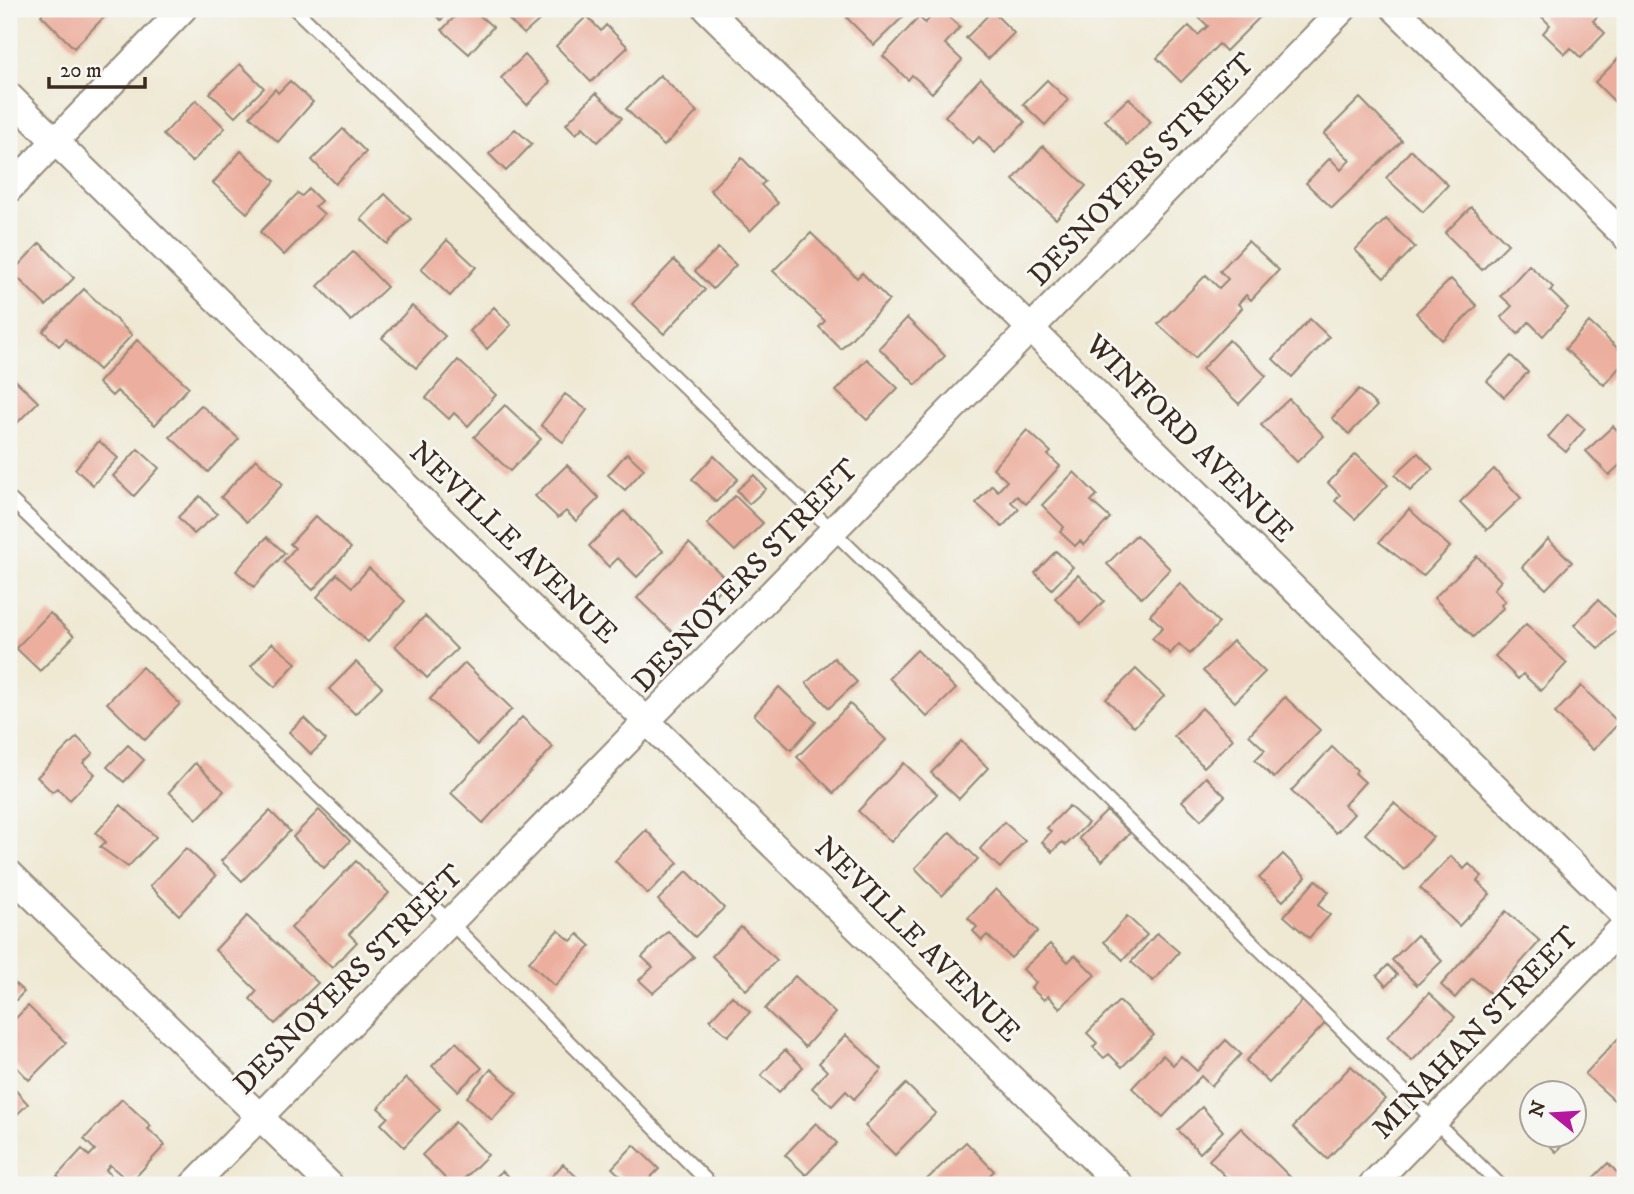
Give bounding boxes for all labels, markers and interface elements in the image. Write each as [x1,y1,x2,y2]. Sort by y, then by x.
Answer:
street label: DESNOYERS STREET [1021,45,1263,294]
scale bar [49,46,145,90]
text: 20 m [60,58,102,84]
street label: WINFORD AVENUE [1076,326,1301,551]
street label: NEVILLE AVENUE [401,434,625,652]
street label: DESNOYERS STREET [625,451,867,700]
street label: NEVILLE AVENUE [806,830,1027,1051]
street label: DESNOYERS STREET [226,857,472,1103]
street label: MINAHAN STREET [1364,918,1586,1146]
north arrow [1518,1078,1588,1148]

